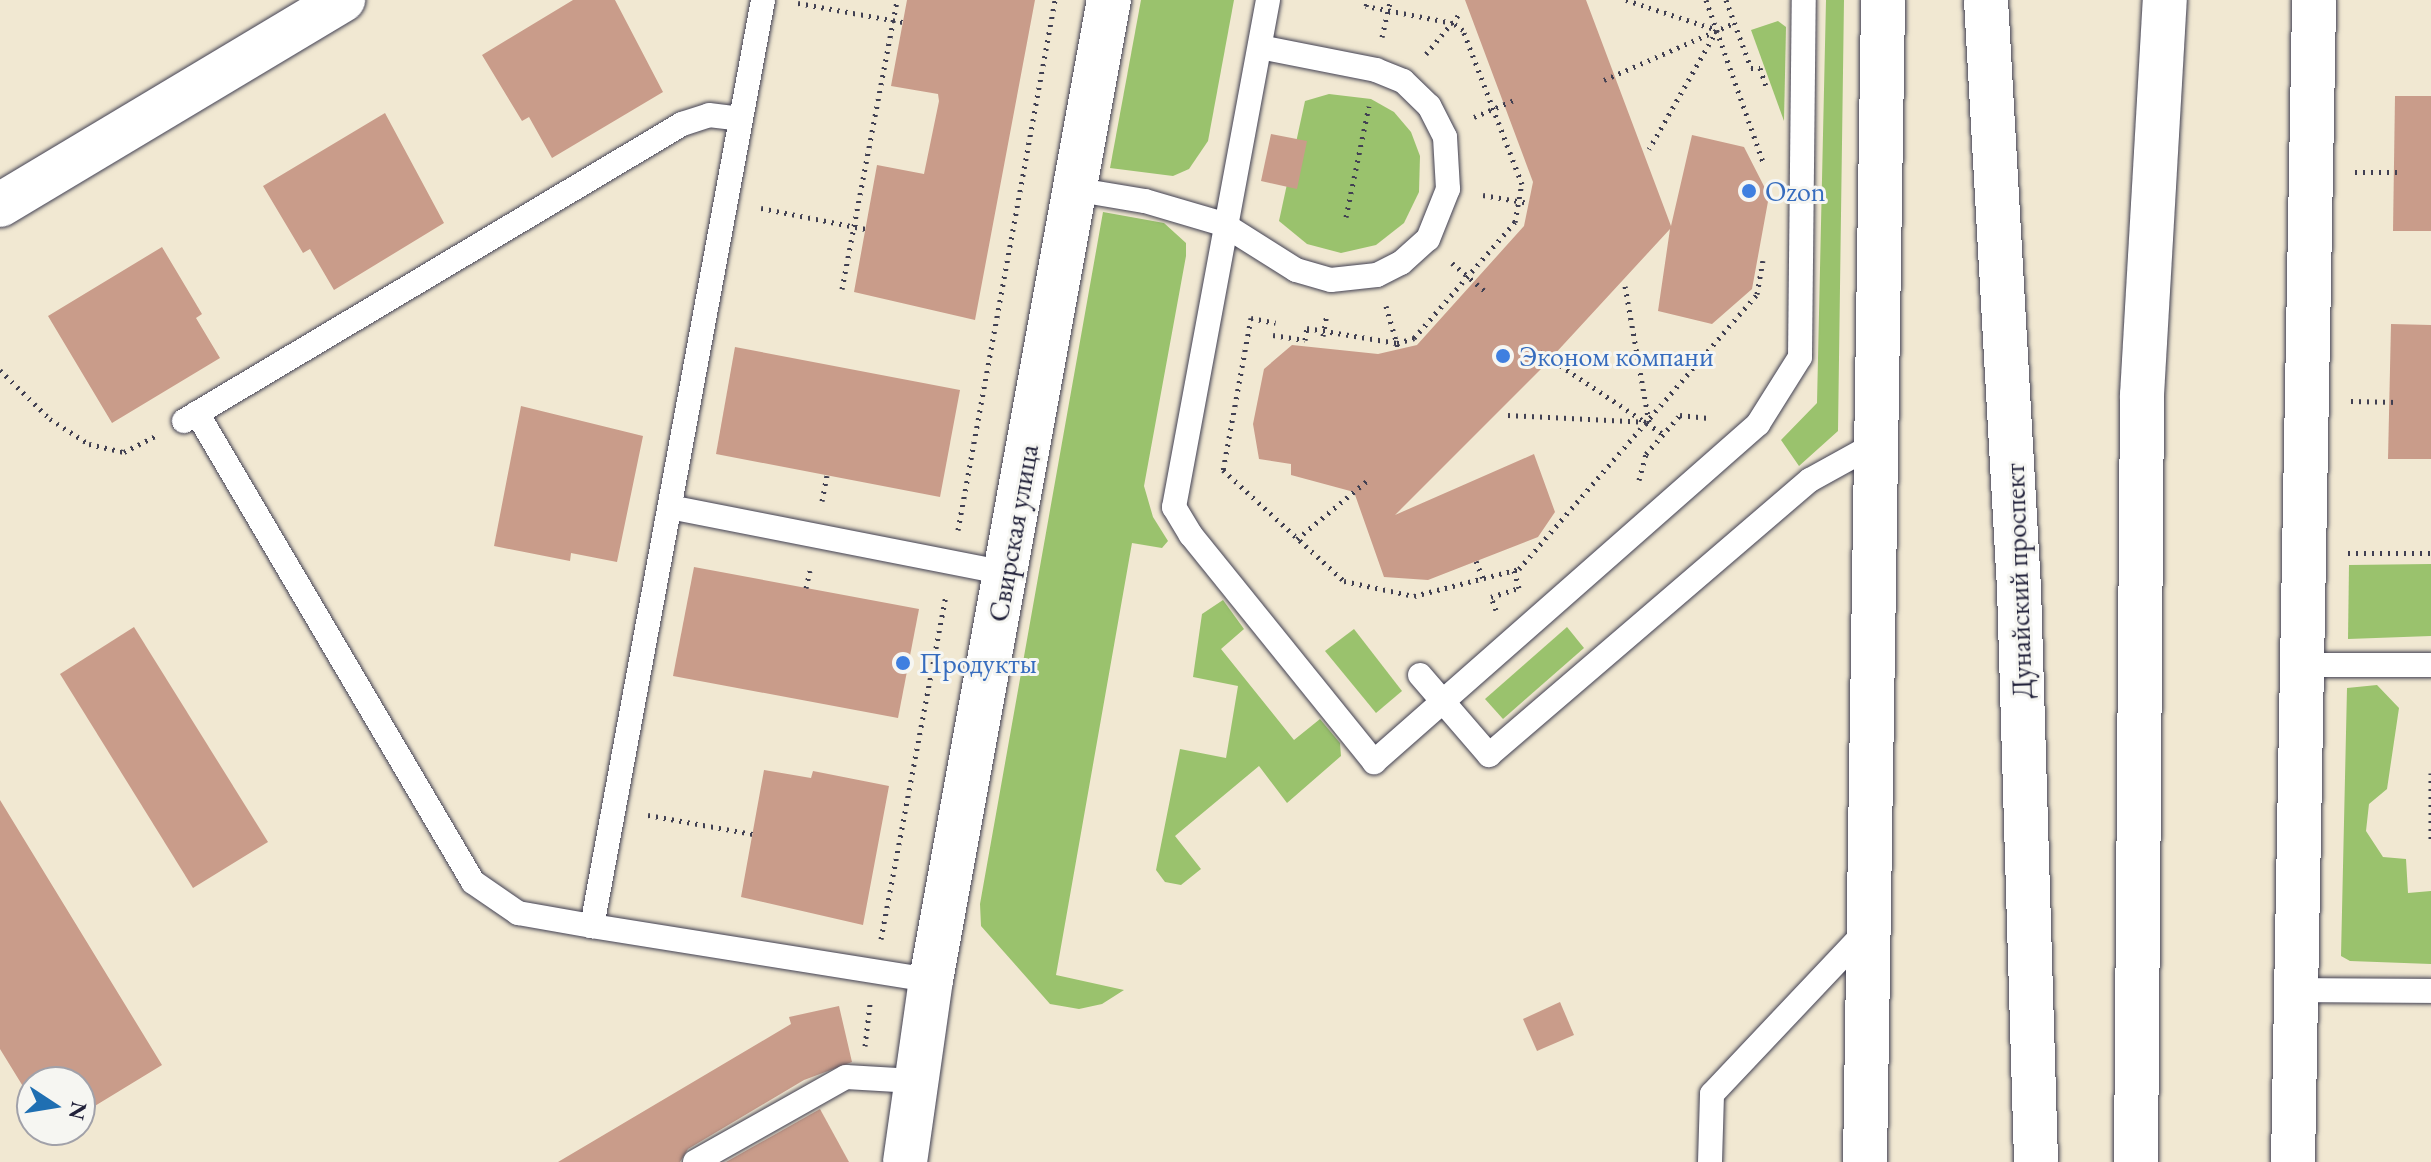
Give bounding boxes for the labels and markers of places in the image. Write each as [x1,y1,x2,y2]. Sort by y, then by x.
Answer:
place label: Ozon [1765,174,1826,208]
marker: Ozon [1740,182,1758,200]
place label: Эконом компани [1519,339,1714,373]
marker: Эконом компани [1494,347,1512,365]
place label: Продукты [919,646,1037,680]
marker: Продукты [894,654,912,672]

